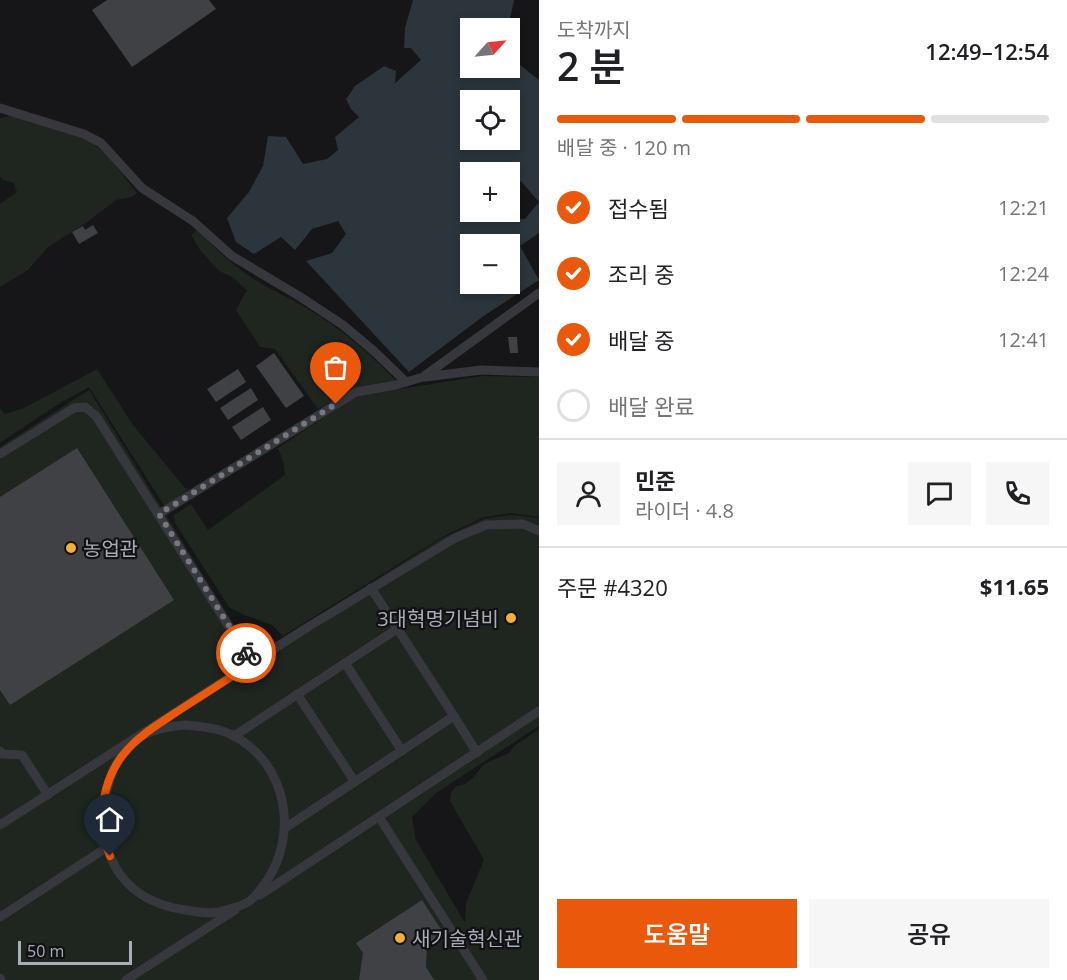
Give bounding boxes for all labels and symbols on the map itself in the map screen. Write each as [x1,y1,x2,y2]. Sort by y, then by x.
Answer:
north arrow [460,18,520,78]
pin [310,342,361,404]
place label: 농업관 [83,535,138,562]
marker: 농업관 [64,541,78,555]
place label: 3대혁명기념비 [377,605,499,632]
marker: 3대혁명기념비 [504,611,518,625]
courier [216,623,276,683]
pin [84,794,135,856]
place label: 새기술혁신관 [412,925,522,952]
marker: 새기술혁신관 [393,931,407,945]
scale bar [18,938,132,966]

